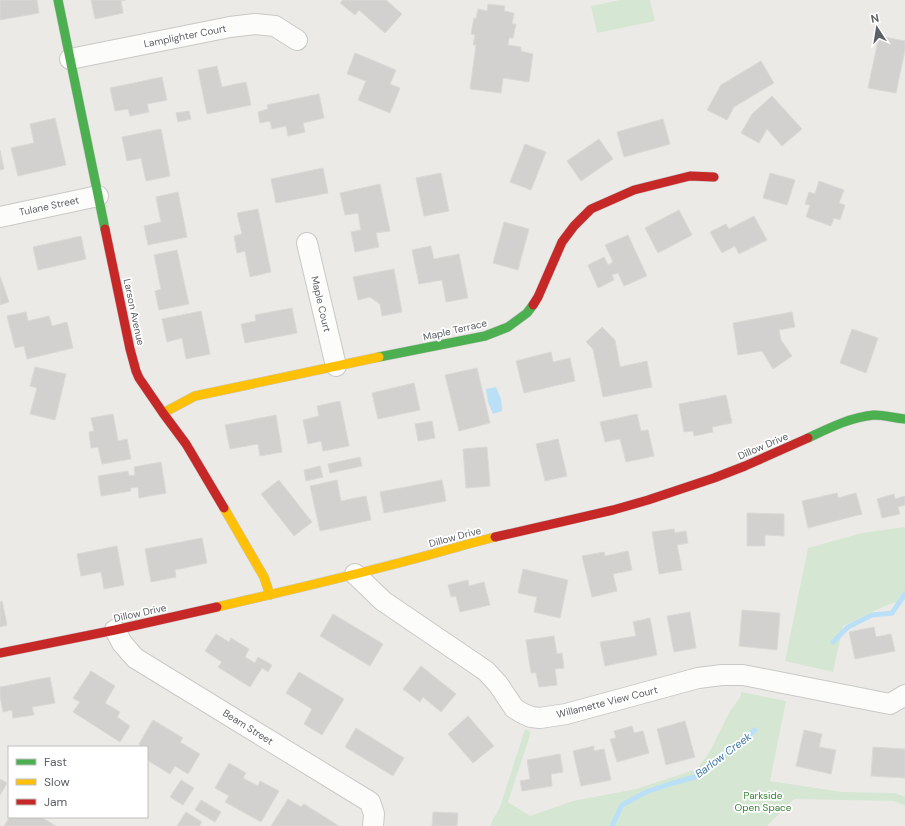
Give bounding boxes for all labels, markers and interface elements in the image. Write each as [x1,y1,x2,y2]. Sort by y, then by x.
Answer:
north arrow [857,8,897,48]
text: N [870,11,880,26]
street label: Lamplighter Court [142,22,228,50]
street label: Tulane Street [18,193,80,219]
street label: Maple Court [308,275,334,333]
street label: Larson Avenue [121,278,147,347]
street label: Maple Terrace [422,316,489,344]
street label: Dillow Drive [736,429,790,462]
street label: Dillow Drive [428,524,483,550]
street label: Dillow Drive [113,601,168,625]
street label: Willamette View Court [555,683,659,721]
street label: Beam Street [220,706,276,748]
water label: Barlow Creek [692,729,754,781]
legend [8,746,148,818]
text: Fast [44,754,67,770]
text: Slow [44,774,70,790]
park label: Parkside Open Space [735,789,792,814]
text: Jam [44,794,67,810]

